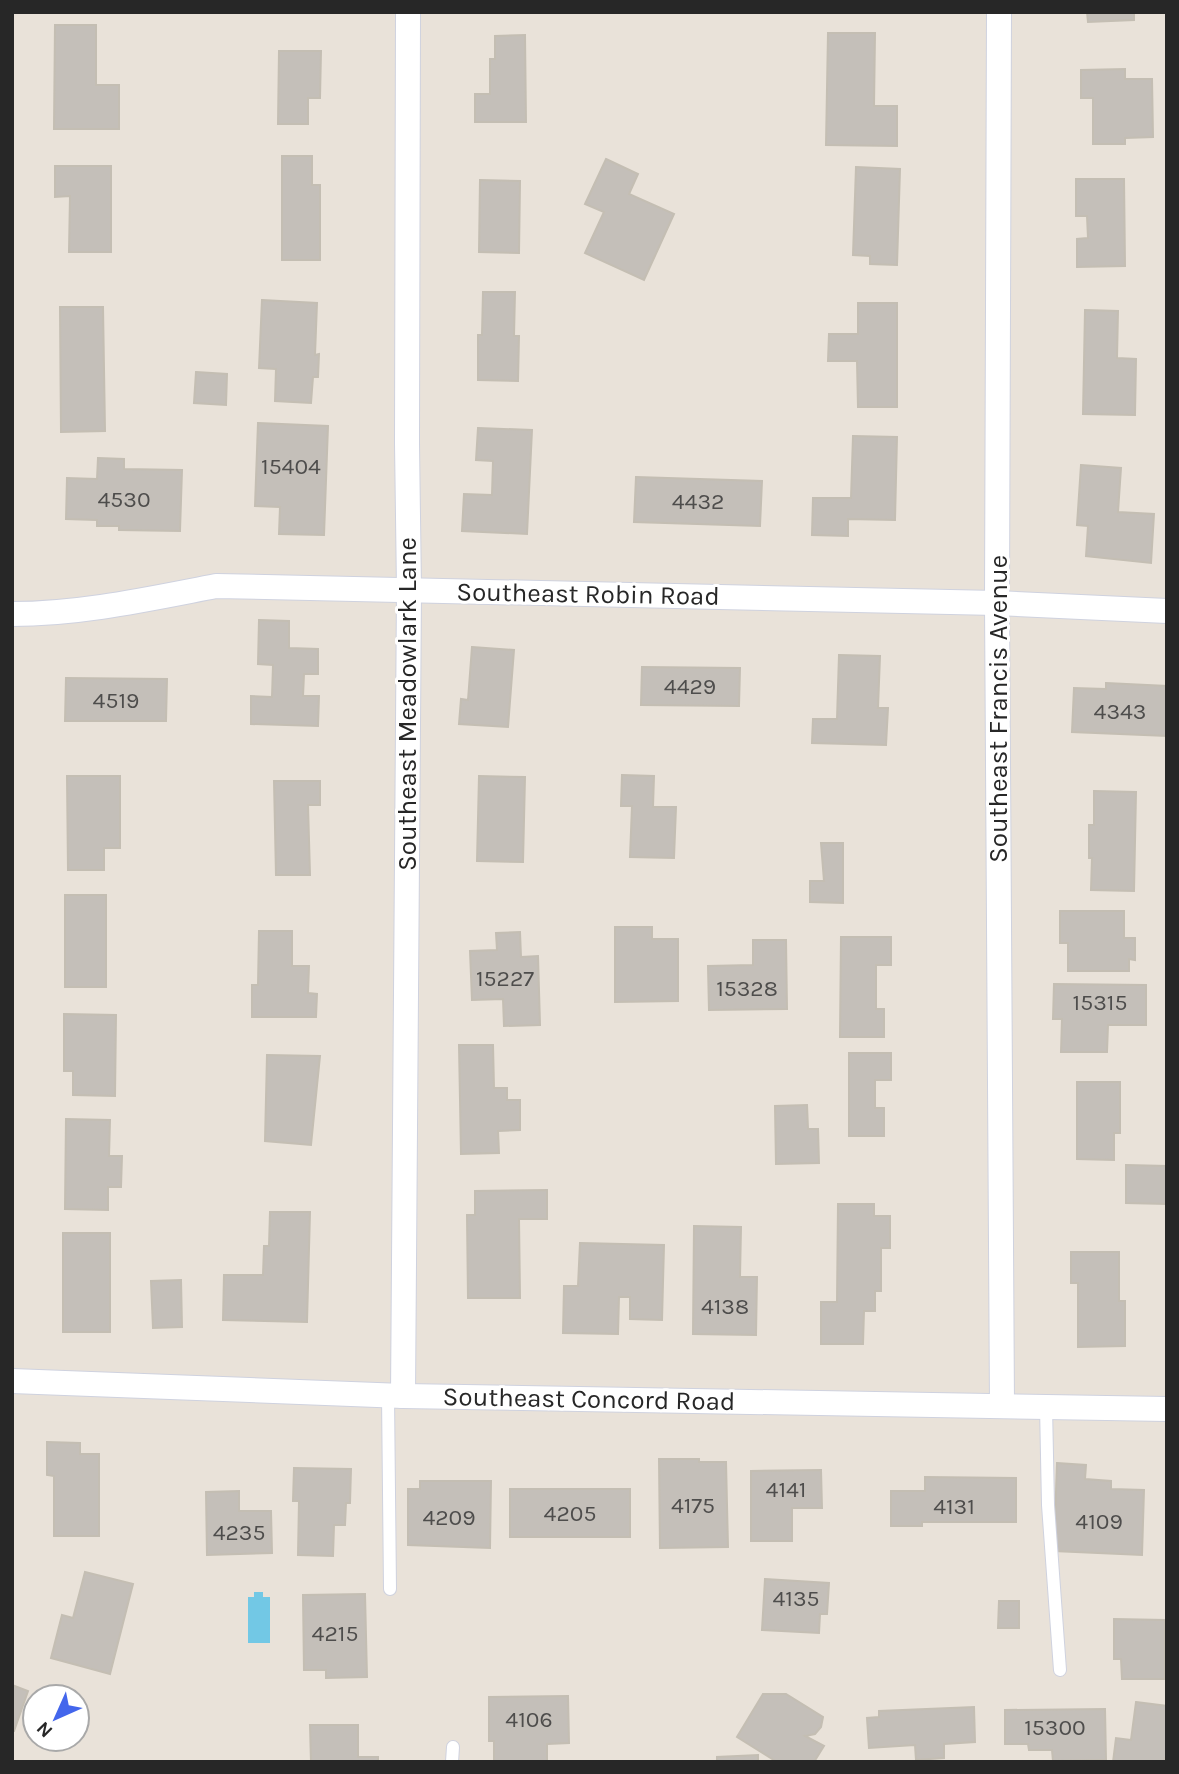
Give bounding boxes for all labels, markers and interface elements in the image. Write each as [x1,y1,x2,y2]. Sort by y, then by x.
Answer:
house number: 15404 [261,453,321,480]
house number: 4530 [97,486,151,513]
house number: 4432 [672,488,724,515]
street label: Southeast Meadowlark Lane [392,537,423,871]
street label: Southeast Francis Avenue [983,555,1014,863]
street label: Southeast Robin Road [456,576,720,612]
house number: 4429 [664,673,716,700]
house number: 4519 [93,687,139,714]
house number: 4343 [1094,698,1146,725]
house number: 15227 [476,965,534,992]
house number: 15328 [716,975,778,1002]
house number: 15315 [1073,989,1127,1016]
house number: 4138 [701,1293,749,1320]
street label: Southeast Concord Road [442,1381,736,1417]
house number: 4141 [766,1476,806,1503]
house number: 4175 [671,1492,715,1519]
house number: 4131 [933,1493,975,1520]
house number: 4205 [544,1500,596,1527]
house number: 4209 [422,1504,476,1531]
house number: 4109 [1075,1508,1123,1535]
house number: 4235 [213,1519,265,1546]
house number: 4135 [772,1585,820,1612]
house number: 4215 [312,1620,358,1647]
north arrow [21,1683,91,1753]
house number: 4106 [505,1706,553,1733]
house number: 15300 [1024,1714,1086,1741]
text: N [32,1717,57,1742]

